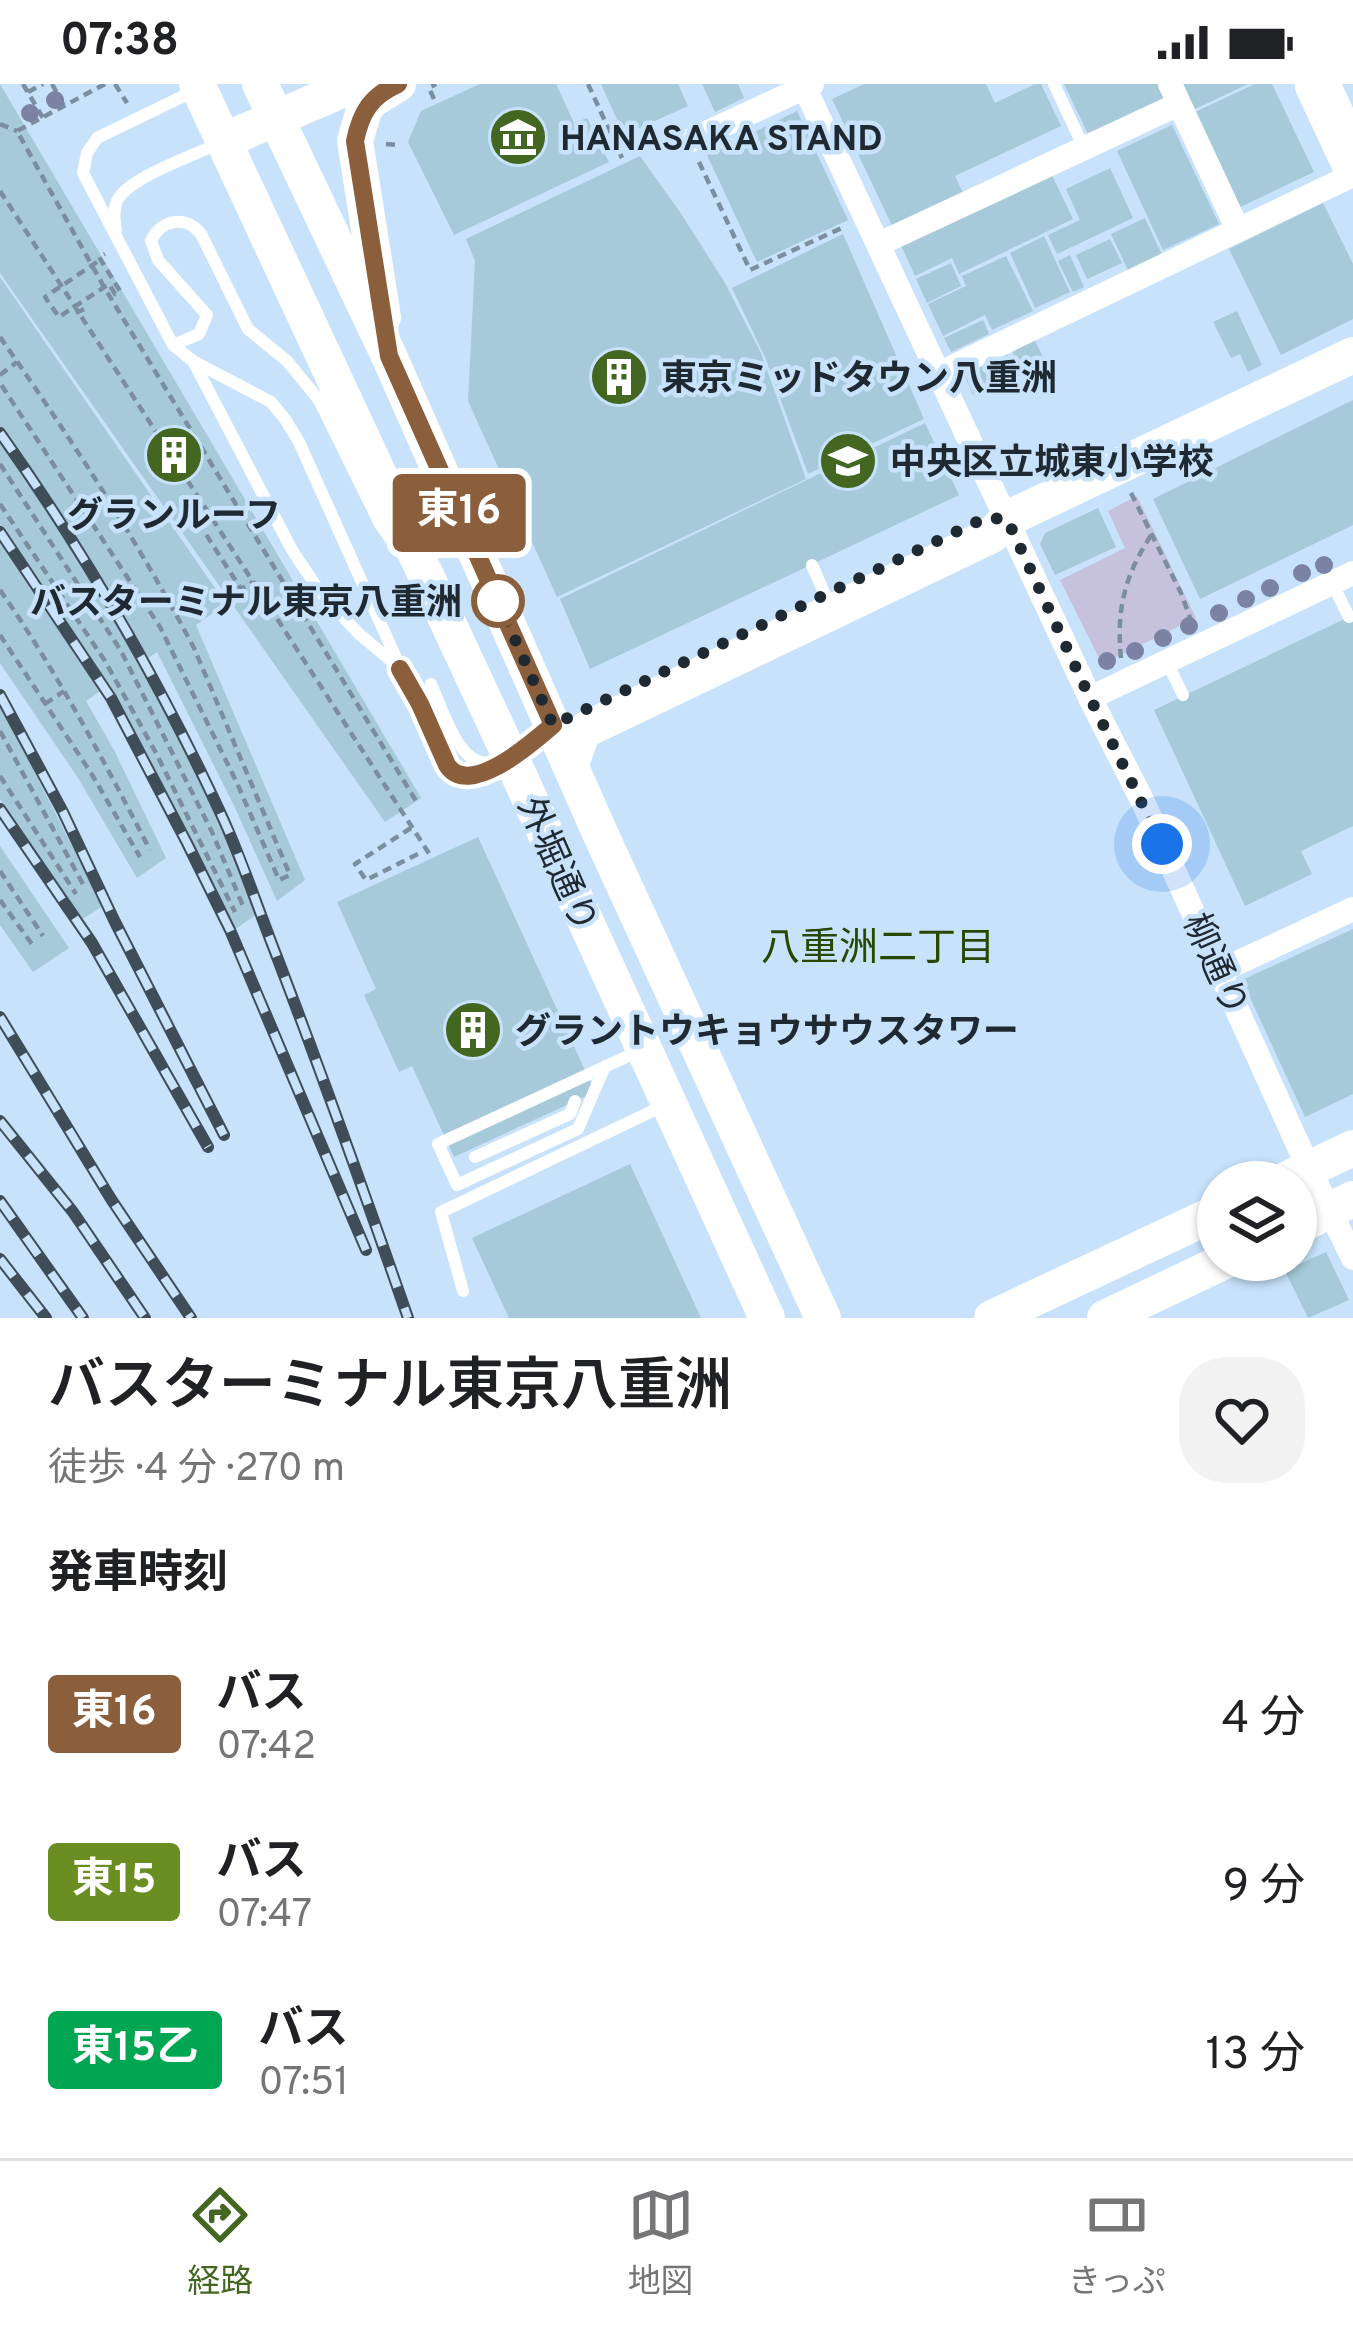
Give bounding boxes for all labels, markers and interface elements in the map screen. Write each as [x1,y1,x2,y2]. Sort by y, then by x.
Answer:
text: 07:38 [60,14,179,71]
museum icon: HANASAKA STAND [487,106,549,168]
place label: HANASAKA STAND [560,118,883,164]
building icon: 東京ミッドタウン八重洲 [588,346,650,408]
place label: 東京ミッドタウン八重洲 [661,358,1057,404]
building icon: グランルーフ [143,424,205,486]
school or university icon: 中央区立城東小学校 [817,430,879,492]
place label: 中央区立城東小学校 [890,442,1214,488]
line badge: 東16 [390,474,528,552]
text: 東16 [417,486,501,539]
place label: グランルーフ [67,495,281,541]
marker: バスターミナル東京八重洲 [473,576,523,626]
place label: バスターミナル東京八重洲 [30,582,462,628]
street label: 外堀通り [505,790,606,941]
your location [1132,814,1192,874]
street label: 柳通り [1170,907,1256,1024]
district label: 八重洲二丁目 [761,926,995,975]
building icon: グラントウキョウサウスタワー [442,999,504,1061]
place label: グラントウキョウサウスタワー [515,1011,1019,1057]
map controls [1197,1161,1317,1281]
button: layers [1197,1161,1317,1281]
text: バスターミナル東京八重洲 [48,1354,732,1426]
button: heart [1179,1357,1305,1483]
text: 徒歩 · 4 分 · 270 m [48,1446,345,1495]
text: 発車時刻 [48,1547,228,1604]
text: バス [217,1667,307,1724]
text: 東16 [72,1687,157,1740]
text: 4 分 [1221,1692,1305,1749]
text: 07:42 [217,1724,316,1773]
text: バス [216,1835,306,1892]
text: 東15 [72,1855,156,1908]
text: 9 分 [1223,1860,1305,1917]
text: 07:47 [216,1892,312,1941]
text: バス [258,2003,348,2060]
text: 東15乙 [72,2023,198,2076]
text: 13 分 [1206,2028,1305,2085]
text: 07:51 [258,2060,349,2109]
tab: 経路 [187,2182,253,2305]
tab: 地図 [628,2182,694,2305]
tab: きっぷ [1068,2182,1166,2305]

